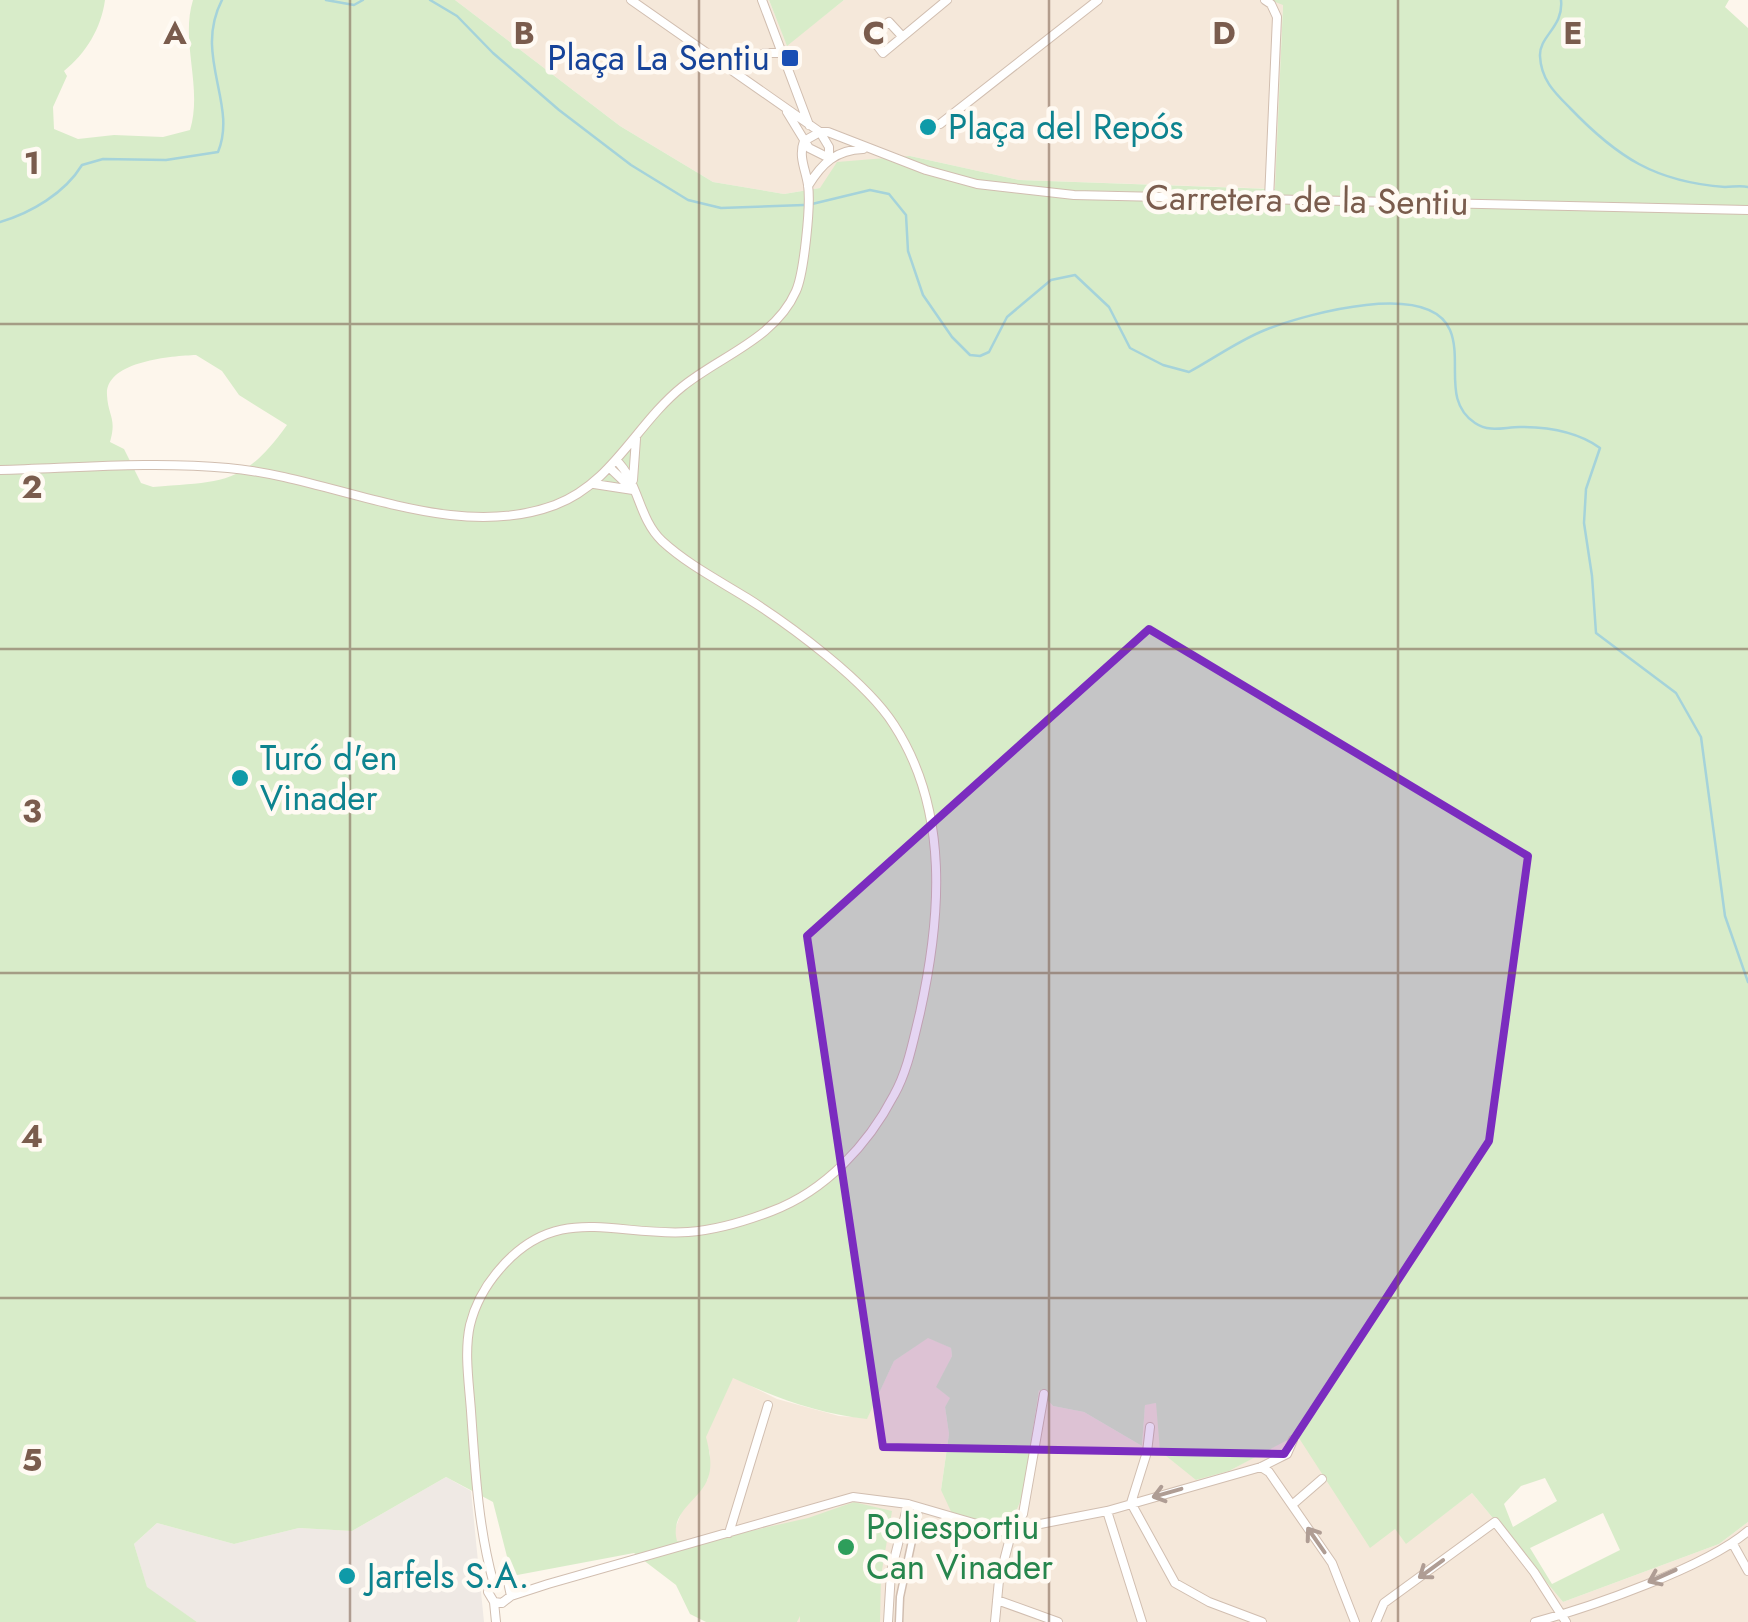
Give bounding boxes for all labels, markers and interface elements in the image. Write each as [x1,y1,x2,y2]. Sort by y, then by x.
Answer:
text: A [162,10,187,56]
text: B [513,10,535,56]
text: C [863,10,885,56]
text: D [1212,10,1236,56]
text: E [1563,10,1583,56]
place label: Plaça La Sentiu [547,33,770,83]
marker: Plaça La Sentiu [779,47,801,69]
place label: Plaça del Repós [948,102,1183,152]
marker: Plaça del Repós [917,116,939,138]
text: 1 [24,140,40,186]
street label: Carretera de la Sentiu [1145,172,1469,228]
text: 2 [22,464,43,510]
place label: Turó d'en Vinader [260,733,398,823]
marker: Turó d'en Vinader [229,767,251,789]
text: 3 [22,788,42,834]
text: 4 [21,1113,43,1159]
text: 5 [22,1437,42,1483]
one-way arrow [1152,1485,1183,1504]
place label: Poliesportiu Can Vinader [866,1502,1053,1592]
one-way arrow [1306,1526,1327,1554]
marker: Poliesportiu Can Vinader [835,1536,857,1558]
place label: Jarfels S.A. [363,1551,529,1601]
one-way arrow [1418,1558,1445,1579]
marker: Jarfels S.A. [336,1565,358,1587]
one-way arrow [1647,1568,1678,1586]

